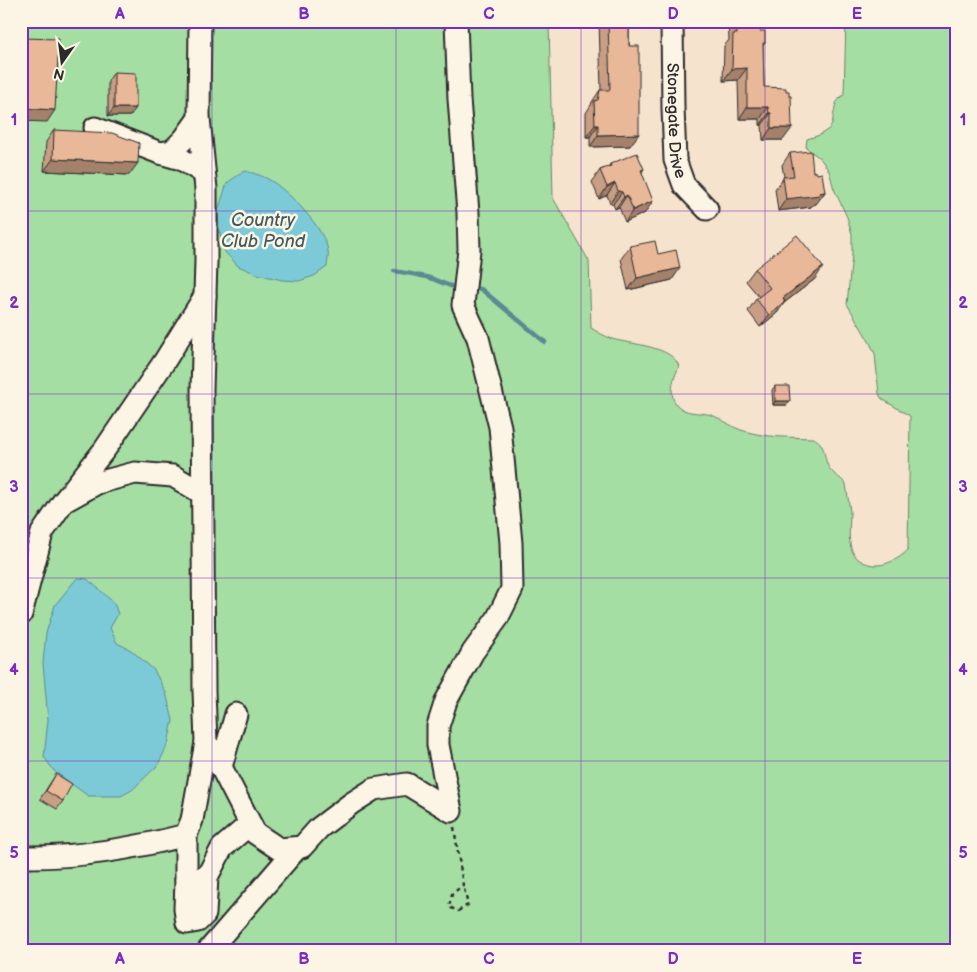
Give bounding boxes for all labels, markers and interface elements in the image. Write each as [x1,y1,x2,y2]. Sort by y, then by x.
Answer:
text: A [114,5,125,24]
text: B [298,5,310,24]
text: C [483,5,495,24]
text: D [667,5,679,24]
text: E [852,5,862,24]
north arrow [38,38,88,88]
street label: Stonegate Drive [663,63,691,182]
text: N [52,65,66,84]
text: 1 [11,111,17,130]
text: 1 [960,111,966,130]
water label: Country Club Pond [221,210,306,252]
text: 2 [9,294,19,313]
text: 2 [958,294,968,313]
text: 3 [9,478,19,497]
text: 3 [958,478,968,497]
text: 4 [9,661,19,680]
text: 4 [958,661,968,680]
text: 5 [9,844,19,863]
text: 5 [958,844,968,863]
text: A [114,950,125,969]
text: B [298,950,310,969]
text: C [483,950,495,969]
text: D [667,950,679,969]
text: E [852,950,862,969]

